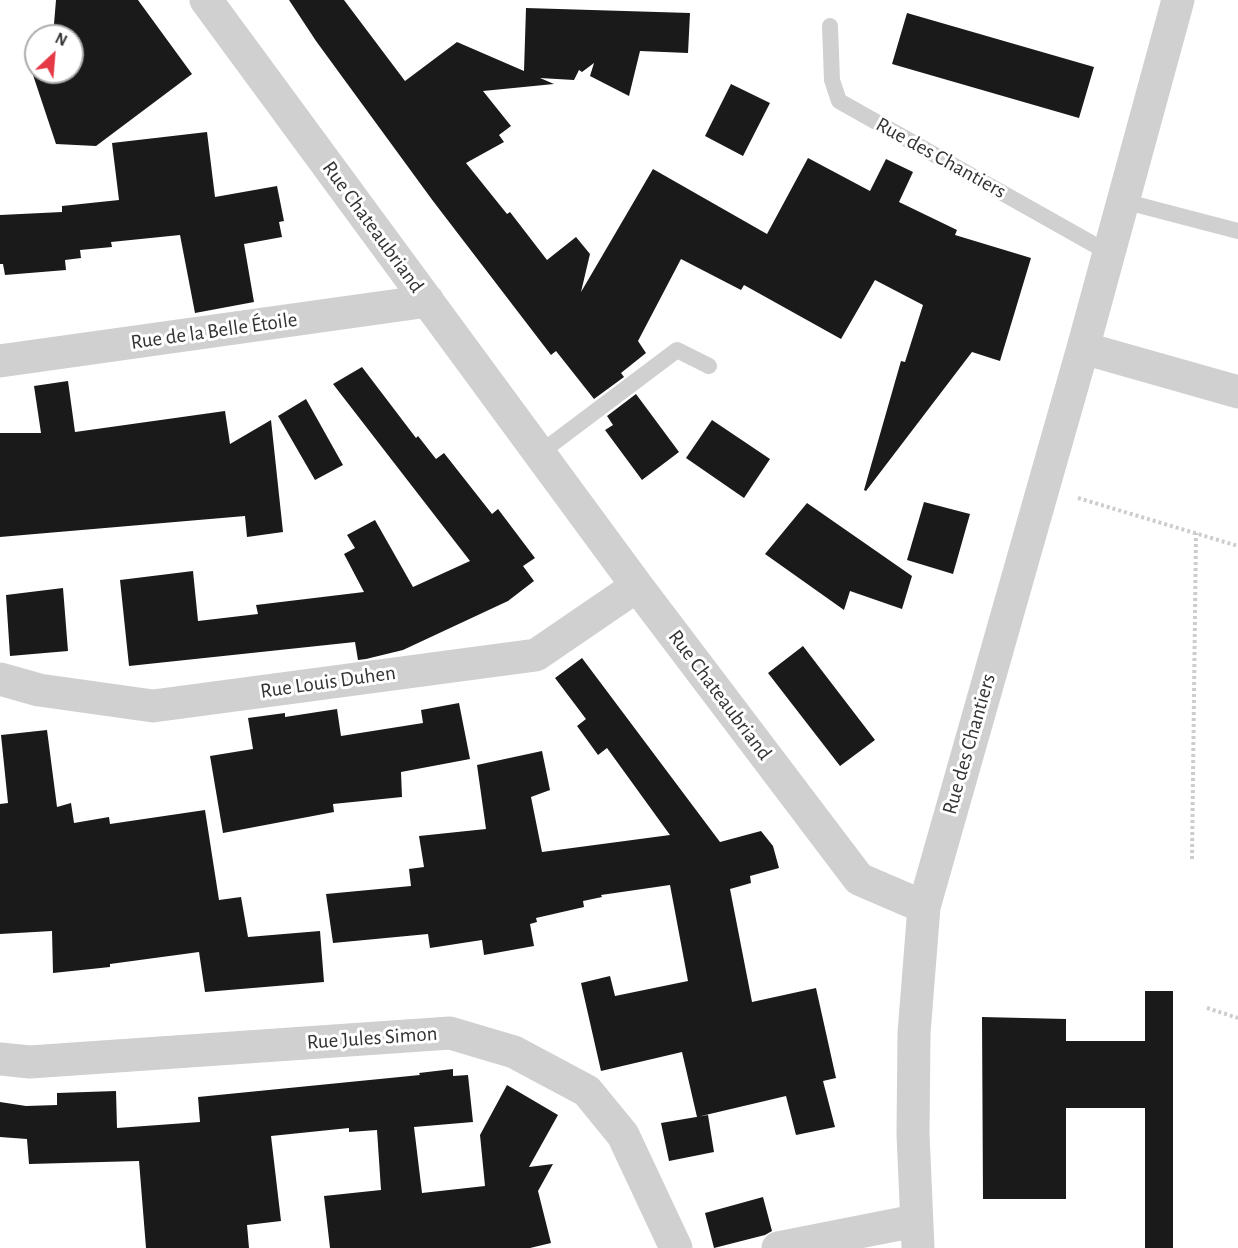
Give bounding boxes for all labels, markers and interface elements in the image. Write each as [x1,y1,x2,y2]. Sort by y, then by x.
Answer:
north arrow [24,24,84,84]
text: N [53,30,70,49]
street label: Rue des Chantiers [871,112,1011,204]
street label: Rue Chateaubriand [317,156,429,298]
street label: Rue de la Belle Étoile [129,307,299,355]
street label: Rue Chateaubriand [663,625,777,765]
street label: Rue Louis Duhen [259,660,397,704]
street label: Rue des Chantiers [937,671,1001,817]
street label: Rue Jules Simon [306,1021,438,1055]

